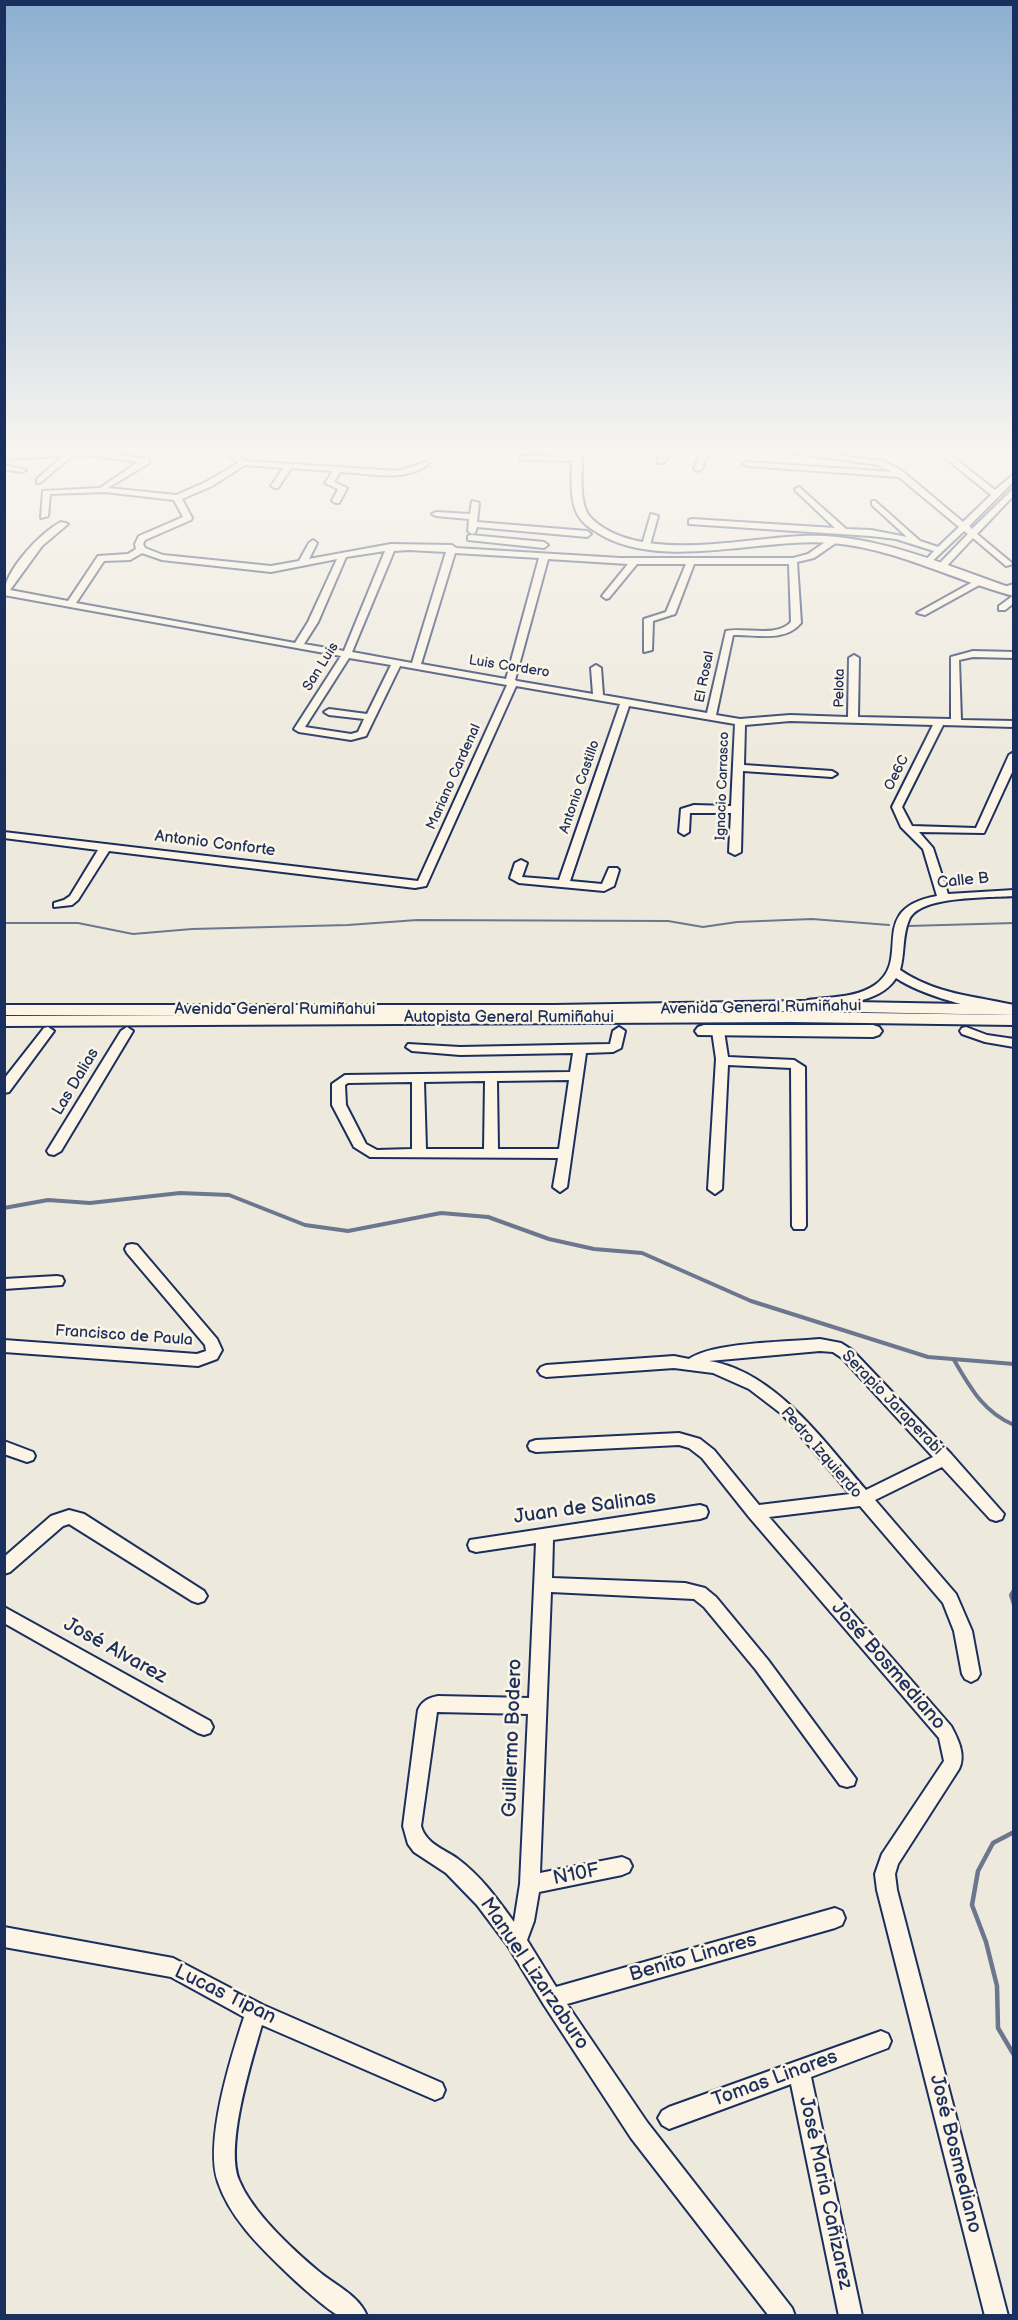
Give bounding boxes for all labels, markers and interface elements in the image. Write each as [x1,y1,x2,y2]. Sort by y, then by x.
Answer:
street label: San Luis [300,640,342,694]
street label: El Rosal [692,650,718,704]
street label: Luis Cordero [467,652,551,682]
street label: Pelota [831,668,849,708]
street label: Mariano Cardenal [423,722,485,832]
street label: Ignacio Carrasco [713,731,733,841]
street label: Antonio Castillo [556,738,604,836]
street label: Oe6C [881,753,913,793]
street label: Antonio Conforte [154,827,276,861]
street label: Calle B [936,869,990,893]
street label: Avenida General Rumiñahui [660,997,862,1019]
street label: Avenida General Rumiñahui [175,1000,375,1020]
street label: Autopista General Rumiñahui [404,1008,614,1028]
street label: Las Dalias [49,1045,103,1119]
street label: Francisco de Paula [54,1322,194,1350]
street label: Serapio Jaraperabi [837,1347,947,1459]
street label: Pedro Izquierdo [776,1403,866,1503]
street label: Juan de Salinas [512,1486,658,1530]
street label: José Bosmediano [826,1597,950,1735]
street label: José Alvarez [59,1613,171,1689]
street label: Guillermo Bodero [498,1658,528,1818]
street label: N10F [551,1859,601,1891]
street label: Manuel Lizarzaburo [474,1893,594,2055]
street label: Benito Linares [627,1928,759,1988]
street label: Lucas Tipan [170,1960,280,2030]
street label: Tomas Linares [709,2045,841,2113]
street label: José Bosmediano [924,2072,986,2236]
street label: José Maria Cañizarez [793,2094,857,2292]

